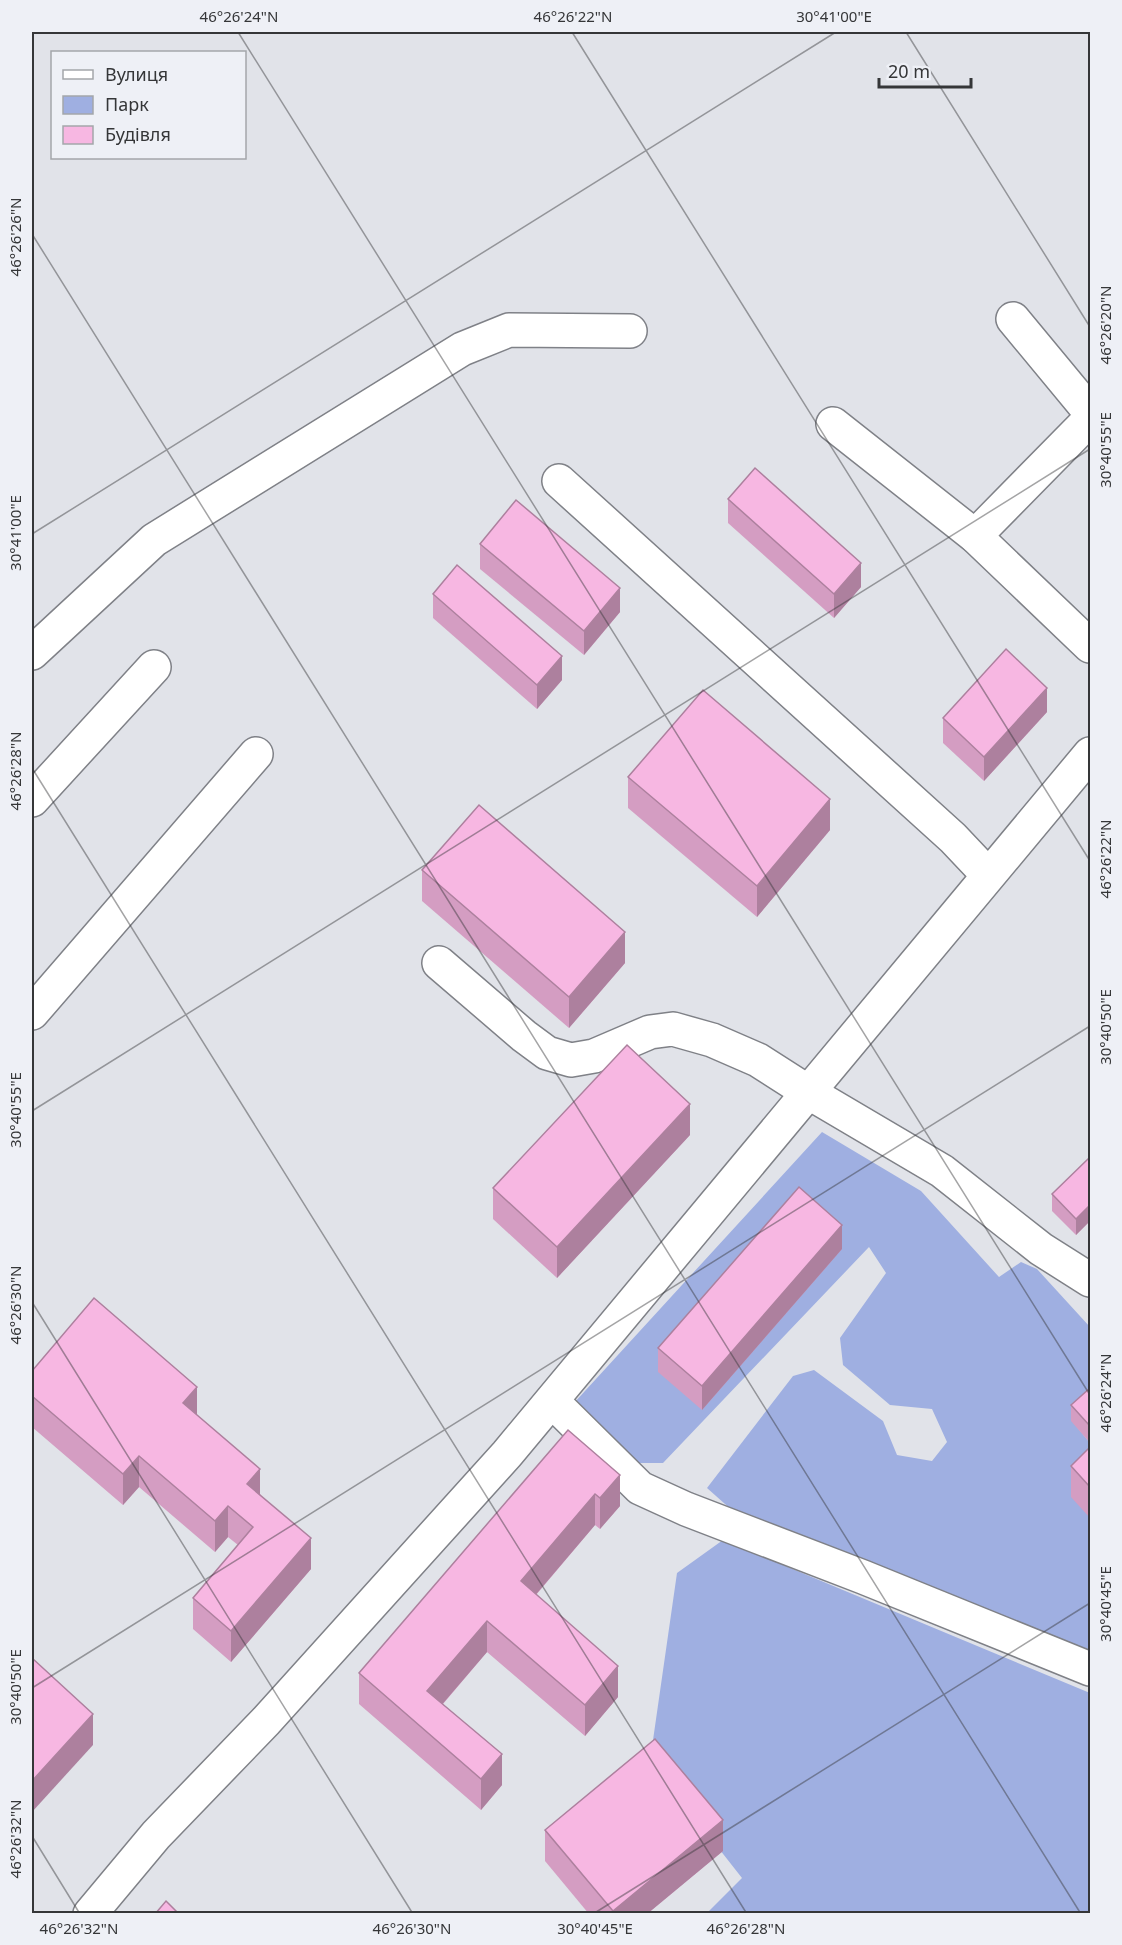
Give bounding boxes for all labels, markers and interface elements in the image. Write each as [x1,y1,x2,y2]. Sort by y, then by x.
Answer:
text: 46°26'24"N [200,6,278,26]
text: 46°26'22"N [534,6,612,26]
text: 30°41'00"E [796,6,872,26]
legend [51,51,246,159]
scale bar [879,51,970,89]
text: 20 m [888,59,930,83]
text: Вулиця [105,62,168,86]
text: Парк [105,92,149,116]
text: Будівля [105,122,171,146]
text: 46°26'26"N [5,198,25,276]
text: 46°26'20"N [1095,286,1115,364]
text: 30°40'55"E [1095,412,1115,488]
text: 30°41'00"E [5,495,25,571]
text: 46°26'28"N [5,732,25,810]
text: 46°26'22"N [1095,820,1115,898]
text: 30°40'50"E [1095,989,1115,1065]
text: 30°40'55"E [5,1072,25,1148]
text: 46°26'30"N [5,1266,25,1344]
text: 46°26'24"N [1095,1354,1115,1432]
text: 30°40'45"E [1095,1566,1115,1642]
text: 30°40'50"E [5,1649,25,1725]
text: 46°26'32"N [5,1800,25,1878]
text: 46°26'32"N [40,1918,118,1938]
text: 46°26'30"N [373,1918,451,1938]
text: 30°40'45"E [557,1918,633,1938]
text: 46°26'28"N [707,1918,785,1938]

